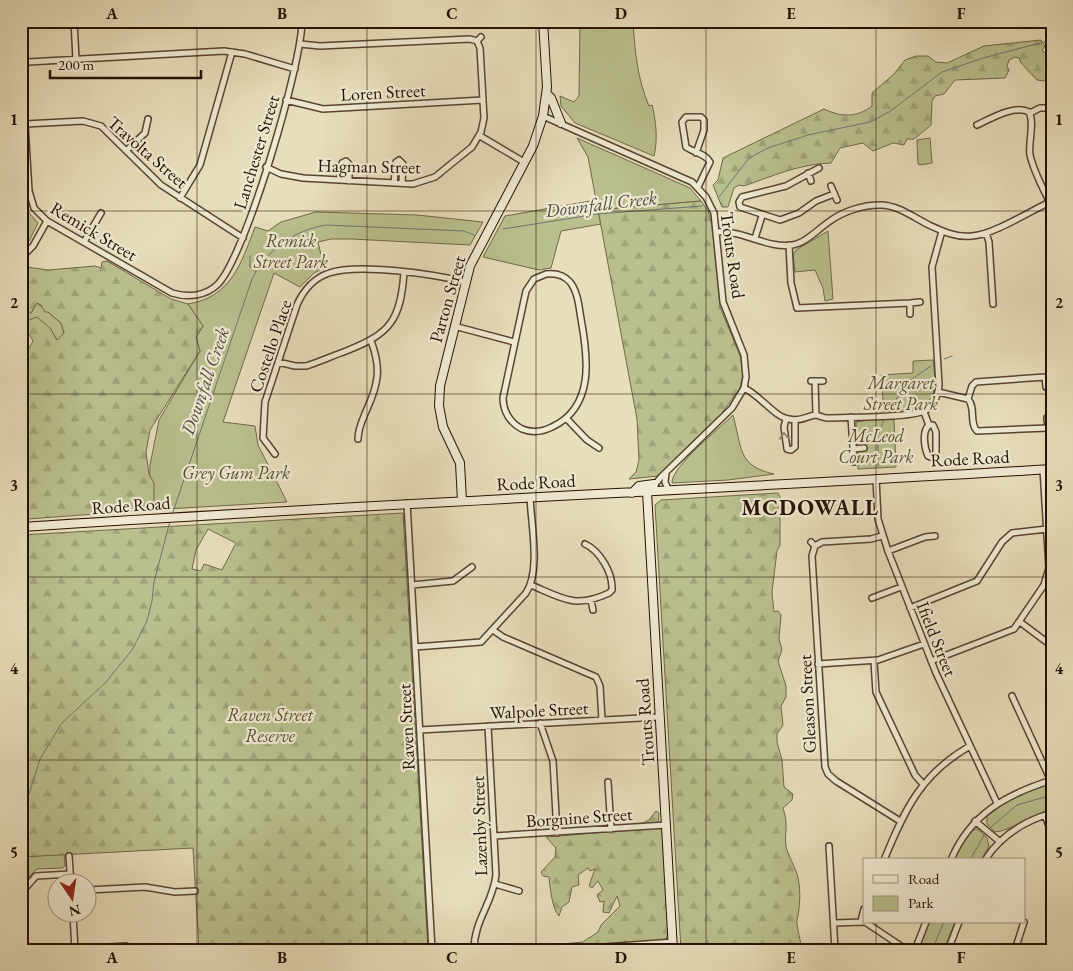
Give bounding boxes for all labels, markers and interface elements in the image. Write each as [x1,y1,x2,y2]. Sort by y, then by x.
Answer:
text: A [105,3,118,24]
text: B [277,3,287,24]
text: C [446,3,458,24]
text: D [615,3,627,24]
text: E [786,3,796,24]
text: F [957,3,966,24]
scale bar [50,48,201,80]
text: 200 m [58,55,95,74]
street label: Loren Street [340,78,426,106]
street label: Lanchester Street [228,92,284,212]
text: 1 [10,109,18,130]
text: 1 [1055,109,1063,130]
street label: Travolta Street [103,111,193,194]
street label: Hagman Street [317,154,421,178]
water label: Downfall Creek [543,185,659,223]
street label: Remick Street [46,196,142,266]
street label: Trouts Road [716,210,751,301]
park label: Remick Street Park [253,229,328,273]
street label: Parton Street [424,253,470,345]
text: 2 [10,292,19,313]
text: 2 [1055,292,1064,313]
street label: Costello Place [243,297,297,395]
water label: Downfall Creek [175,324,235,439]
park label: Margaret Street Park [863,371,938,415]
park label: McLeod Court Park [838,424,914,468]
one-way arrow [779,431,790,439]
street label: Rode Road [930,444,1011,472]
park label: Grey Gum Park [182,461,290,485]
street label: Rode Road [496,468,577,496]
text: 3 [10,475,18,496]
text: 3 [1055,475,1063,496]
street label: Rode Road [91,491,172,519]
district label: MCDOWALL [741,493,879,522]
street label: Ifield Street [912,598,963,680]
street label: Gleason Street [793,654,821,754]
text: 4 [10,658,19,679]
text: 4 [1055,658,1064,679]
street label: Trouts Road [630,677,660,766]
street label: Raven Street [392,683,420,771]
street label: Walpole Street [489,696,589,724]
park label: Raven Street Reserve [227,703,314,747]
street label: Lazenby Street [466,775,492,877]
street label: Borgnine Street [525,802,633,832]
text: 5 [10,842,18,863]
text: 5 [1055,842,1063,863]
legend [863,858,1026,924]
text: Road [908,869,940,888]
north arrow [48,874,98,924]
text: Park [908,893,935,912]
text: N [67,901,82,921]
text: A [105,947,118,968]
text: B [277,947,287,968]
text: C [446,947,458,968]
text: D [615,947,627,968]
text: E [786,947,796,968]
text: F [957,947,966,968]

